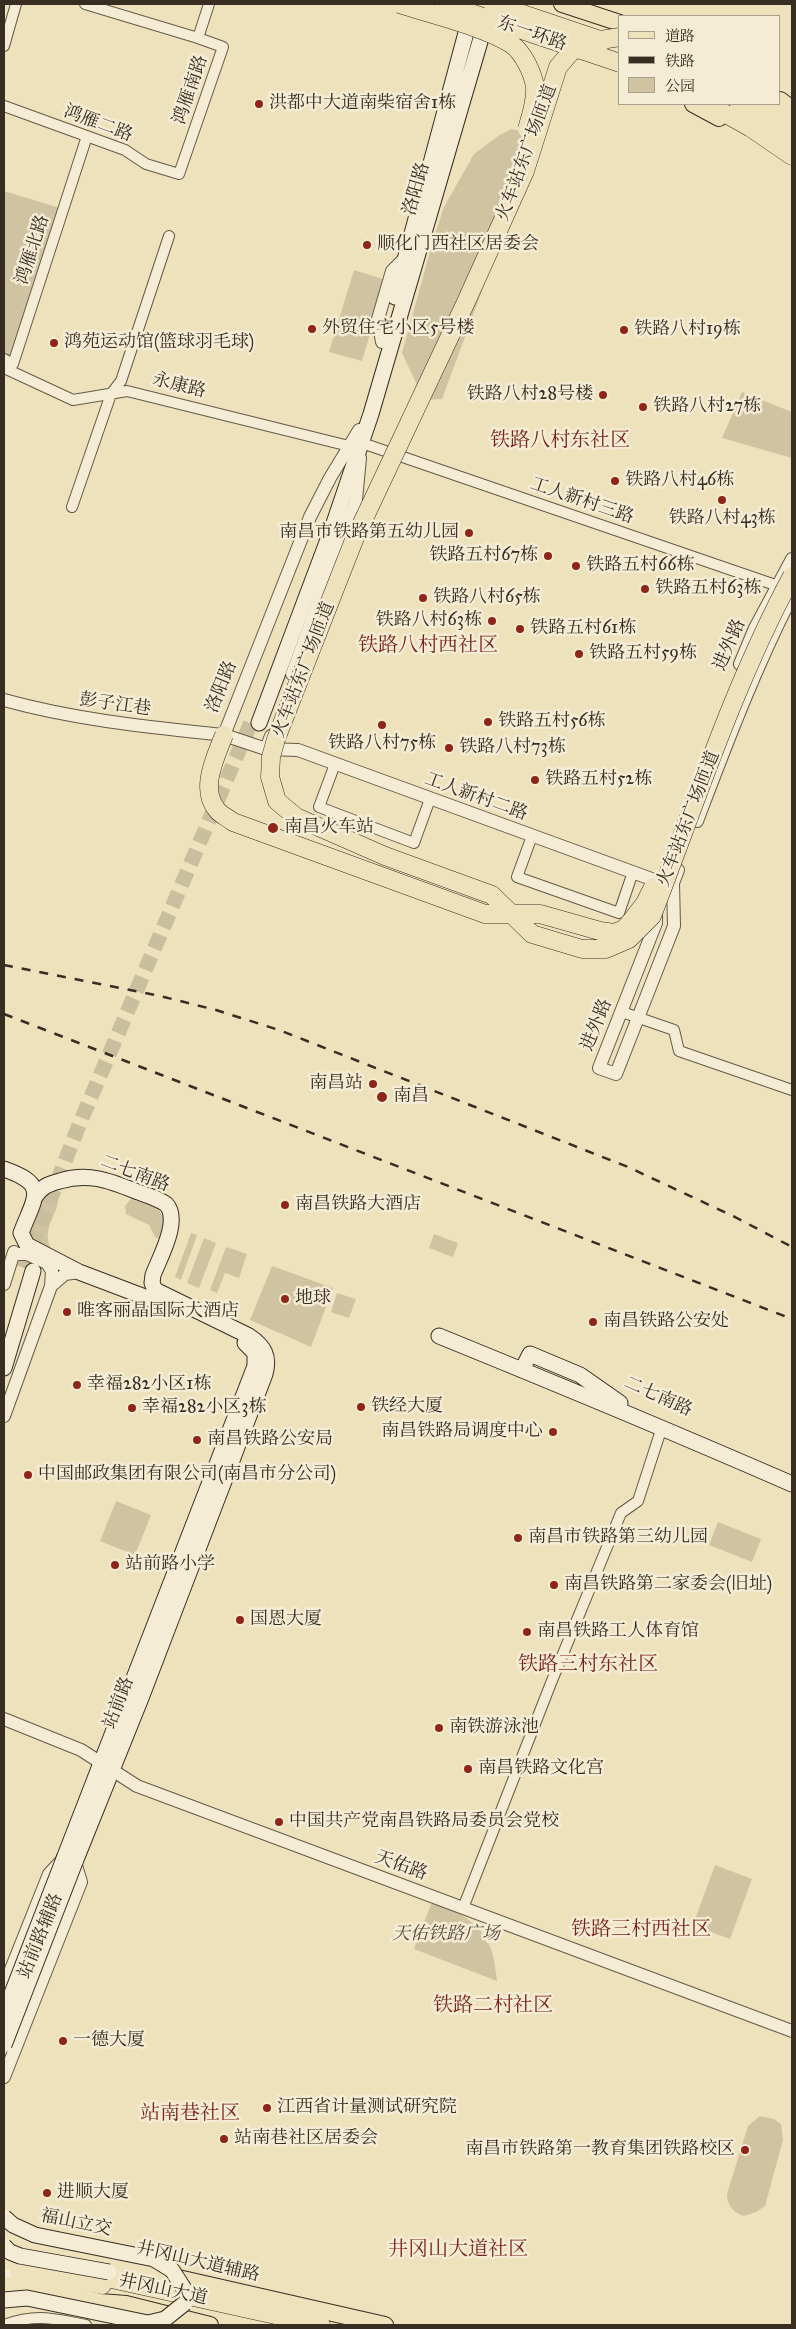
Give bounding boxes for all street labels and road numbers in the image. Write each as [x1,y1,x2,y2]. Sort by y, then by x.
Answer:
street label: 东一环路 [494,12,570,56]
street label: 鸿雁南路 [169,52,213,128]
street label: 火车站东广场匝道 [492,82,562,224]
street label: 鸿雁二路 [61,101,135,147]
street label: 洛阳路 [399,160,435,218]
street label: 鸿雁北路 [12,212,54,288]
street label: 永康路 [150,369,208,403]
street label: 工人新村三路 [527,473,637,529]
street label: 火车站东广场匝道 [268,599,340,741]
street label: 进外路 [710,616,750,674]
street label: 洛阳路 [202,658,242,716]
street label: 彭子江巷 [78,689,152,721]
street label: 火车站东广场匝道 [653,748,725,890]
street label: 工人新村二路 [422,768,530,826]
street label: 进外路 [577,996,617,1054]
street label: 二七南路 [98,1151,172,1197]
street label: 二七南路 [621,1372,695,1422]
street label: 站前路 [99,1674,139,1732]
street label: 天佑路 [372,1847,430,1885]
street label: 站前路辅路 [14,1890,68,1982]
street label: 福山立交 [39,2205,113,2241]
street label: 井冈山大道辅路 [134,2237,262,2287]
street label: 井冈山大道 [117,2270,209,2310]

